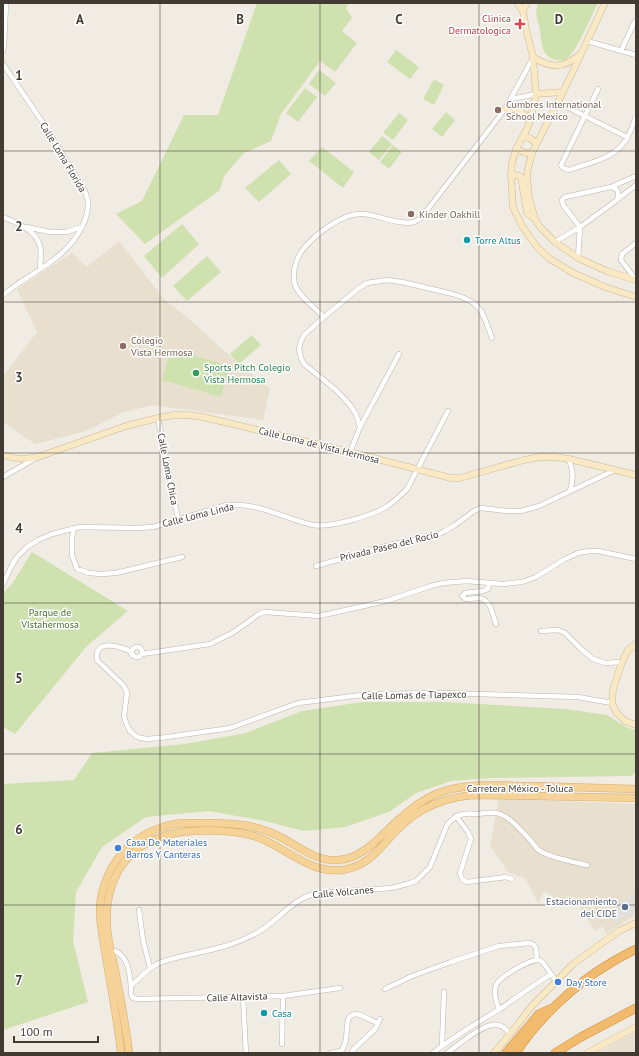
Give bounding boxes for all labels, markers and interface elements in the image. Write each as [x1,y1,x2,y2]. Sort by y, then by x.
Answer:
text: A [76,11,84,28]
text: B [236,11,244,28]
text: C [395,11,403,28]
text: D [555,11,563,28]
place label: Clinica Dermatologica [448,12,511,37]
marker: Clinica Dermatologica [514,18,526,30]
text: 1 [15,67,23,84]
place label: Cumbres International School Mexico [506,98,601,123]
marker: Cumbres International School Mexico [493,105,503,115]
street label: Calle Loma Florida [37,120,89,195]
place label: Kinder Oakhill [419,208,480,221]
marker: Kinder Oakhill [406,209,416,219]
text: 2 [15,218,23,235]
place label: Torre Altus [475,234,521,247]
marker: Torre Altus [462,235,472,245]
place label: Colegio Vista Hermosa [130,334,192,359]
marker: Colegio Vista Hermosa [118,341,128,351]
place label: Sports Pitch Colegio Vista Hermosa [203,361,290,386]
marker: Sports Pitch Colegio Vista Hermosa [191,368,201,378]
text: 3 [15,369,23,386]
street label: Calle Loma de Vista Hermosa [257,424,381,466]
street label: Calle Loma Chica [155,432,181,506]
street label: Calle Loma Linda [161,500,235,530]
text: 4 [15,520,23,537]
street label: Privada Paseo del Rocío [338,527,440,565]
park label: Parque de VIstahermosa [20,606,79,631]
text: 5 [15,670,23,687]
street label: Calle Lomas de Tlapexco [361,688,467,702]
street label: Carretera México - Toluca [467,782,573,795]
text: 6 [15,821,23,838]
place label: Casa De Materiales Barros Y Canteras [126,836,207,861]
marker: Casa De Materiales Barros Y Canteras [113,843,123,853]
street label: Calle Volcanes [312,883,374,901]
place label: Estacionamiento del CIDE [546,895,617,920]
marker: Estacionamiento del CIDE [620,902,630,912]
text: 7 [15,972,23,989]
place label: Day Store [566,976,607,989]
marker: Day Store [553,977,563,987]
street label: Calle Altavista [206,989,268,1005]
place label: Casa [272,1007,292,1020]
marker: Casa [259,1008,269,1018]
scale bar [14,1018,98,1044]
text: 100 m [20,1024,53,1039]

